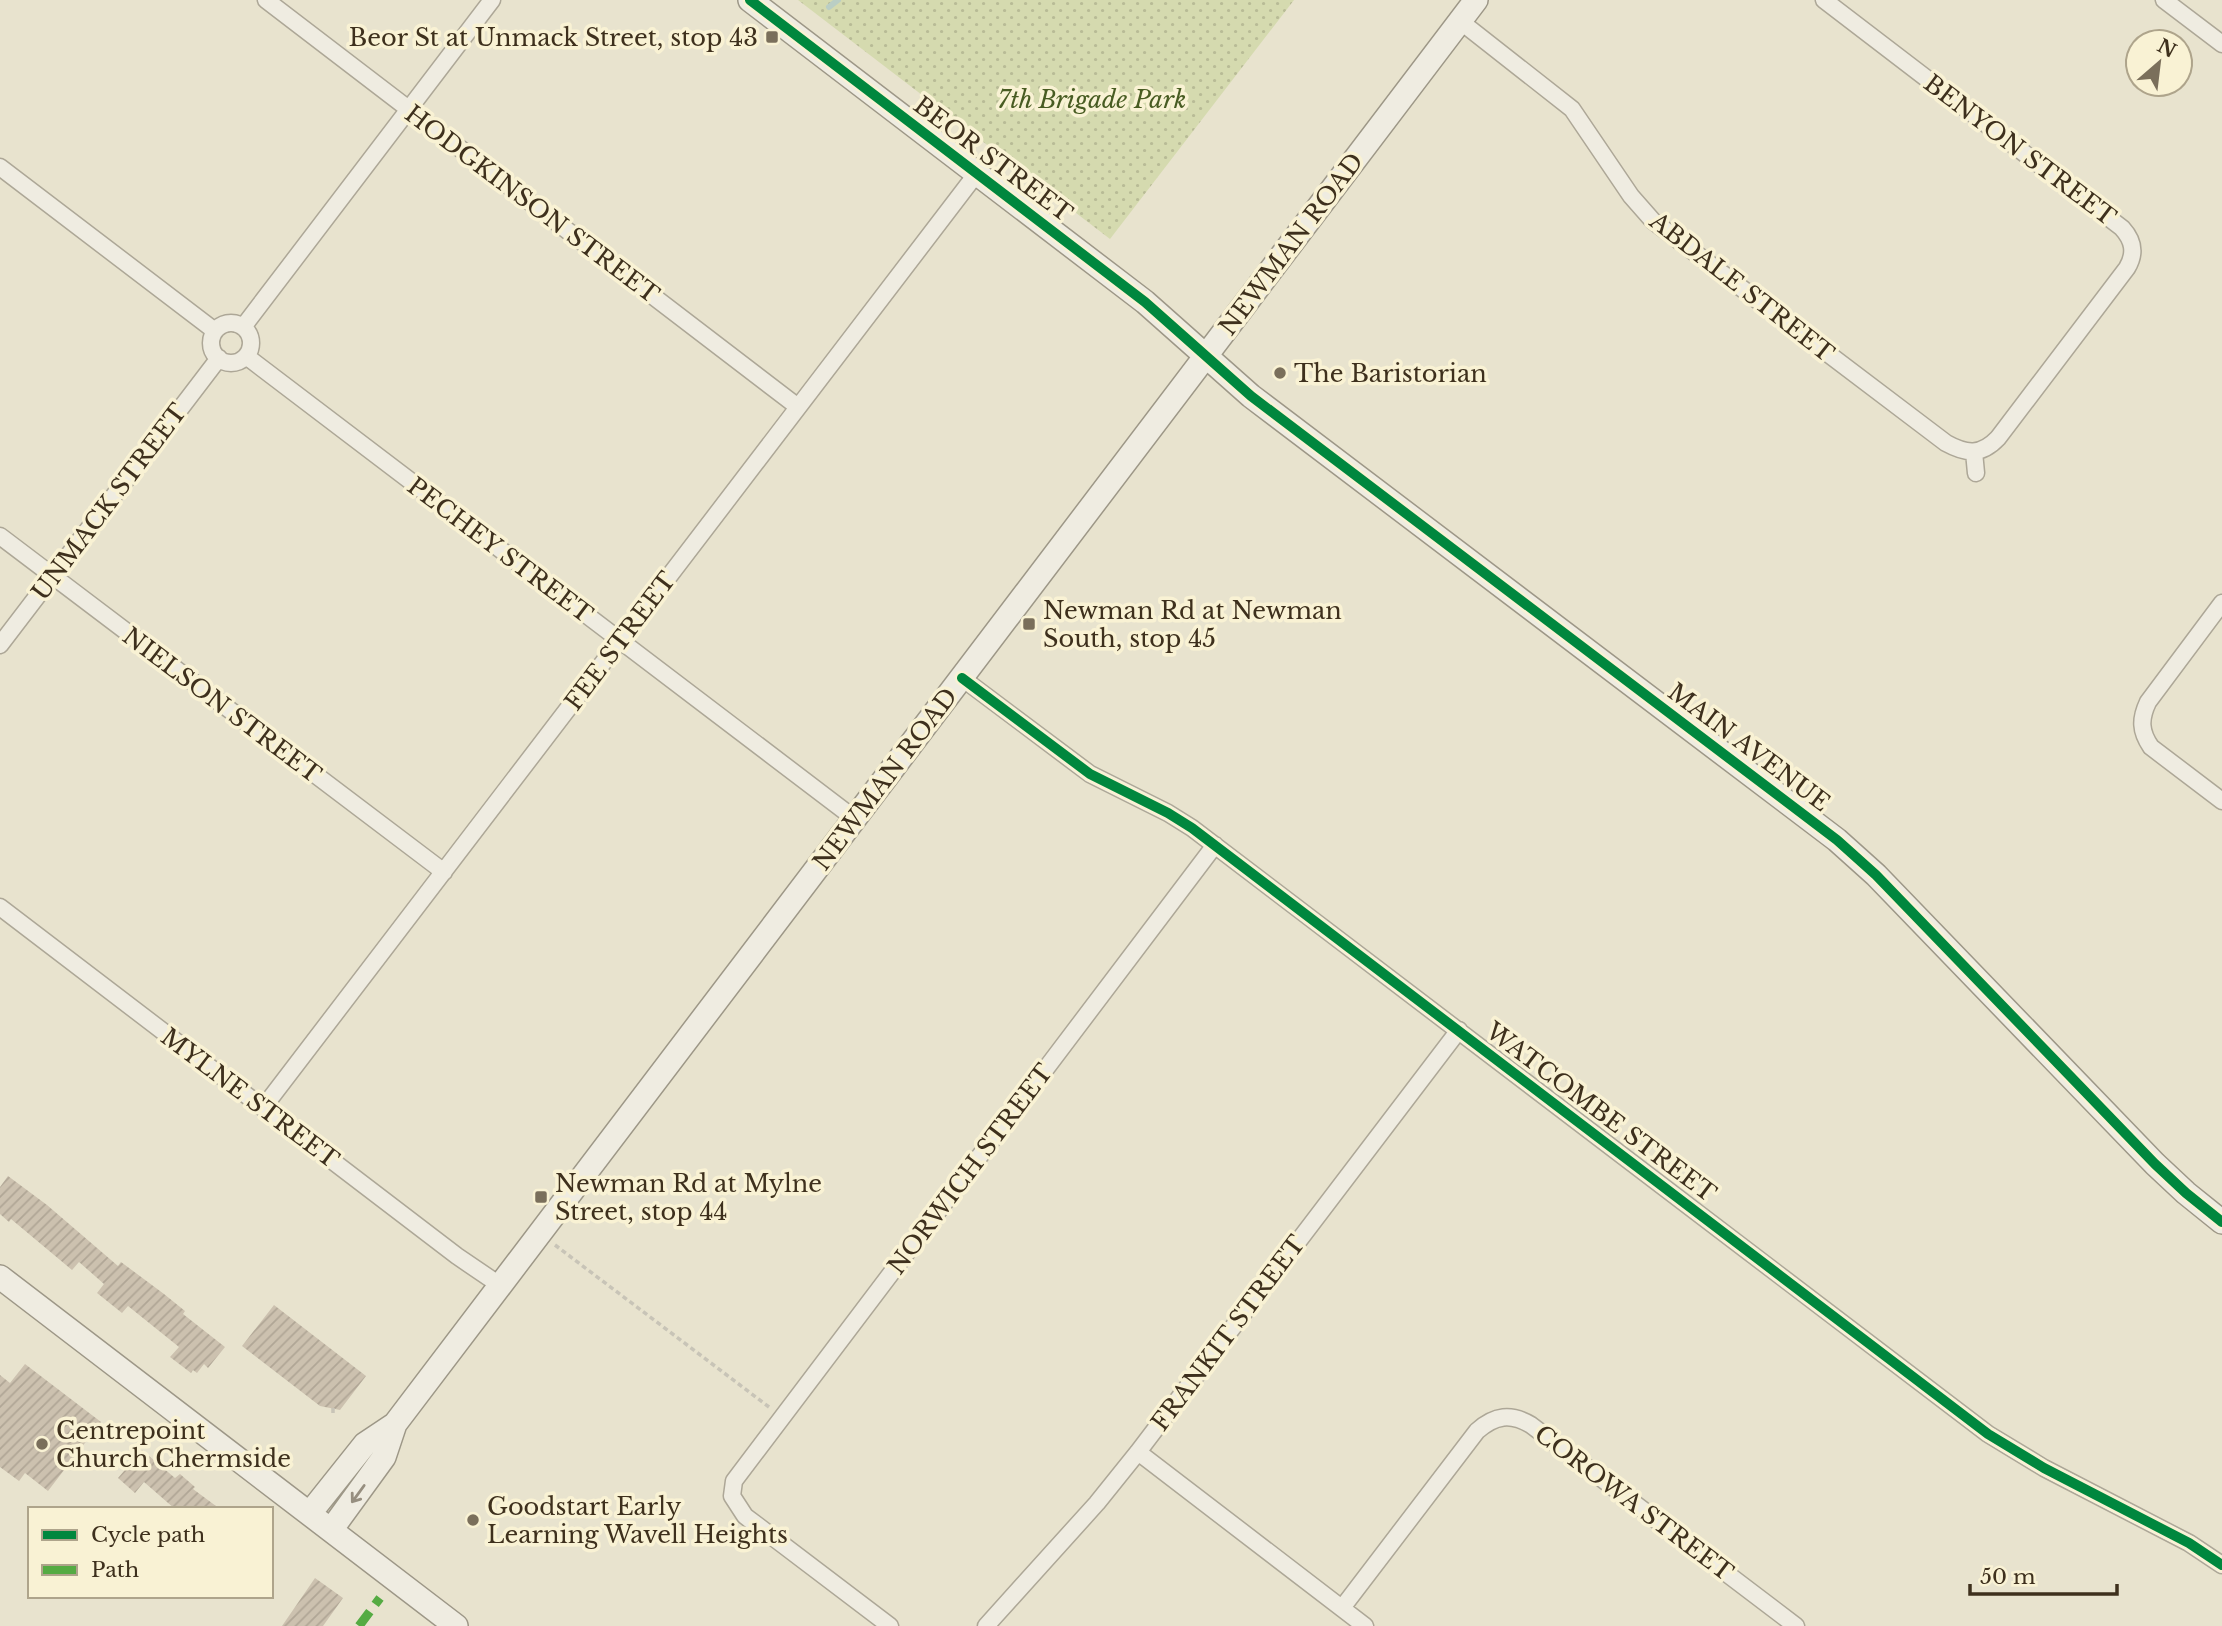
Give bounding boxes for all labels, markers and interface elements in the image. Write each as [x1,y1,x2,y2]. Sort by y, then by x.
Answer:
place label: Beor St at Unmack Street, stop 43 [349,23,758,52]
north arrow [2124,28,2194,98]
marker: Beor St at Unmack Street, stop 43 [764,29,780,45]
text: N [2153,34,2180,63]
street label: BENYON STREET [1918,68,2122,232]
park label: 7th Brigade Park [998,85,1186,114]
street label: BEOR STREET [908,90,1078,228]
street label: HODGKINSON STREET [399,99,665,309]
street label: NEWMAN ROAD [1213,147,1369,341]
street label: ABDALE STREET [1644,206,1840,368]
place label: The Baristorian [1294,359,1487,388]
marker: The Baristorian [1272,365,1288,381]
street label: UNMACK STREET [26,398,192,606]
street label: PECHEY STREET [402,471,598,629]
street label: FEE STREET [559,566,681,716]
place label: Newman Rd at Newman South, stop 45 [1043,596,1342,653]
marker: Newman Rd at Newman South, stop 45 [1021,616,1037,632]
street label: NIELSON STREET [117,621,327,789]
street label: MAIN AVENUE [1662,677,1836,817]
street label: NEWMAN ROAD [807,682,963,876]
street label: WATCOMBE STREET [1480,1015,1722,1208]
street label: MYLNE STREET [156,1022,344,1174]
street label: NORWICH STREET [882,1058,1058,1280]
place label: Newman Rd at Mylne Street, stop 44 [555,1169,822,1226]
marker: Newman Rd at Mylne Street, stop 44 [533,1189,549,1205]
street label: FRANKIT STREET [1145,1230,1311,1436]
place label: Centrepoint Church Chermside [56,1416,291,1473]
street label: COROWA STREET [1529,1419,1739,1587]
marker: Centrepoint Church Chermside [34,1436,50,1452]
one-way arrow [351,1484,366,1503]
place label: Goodstart Early Learning Wavell Heights [487,1492,788,1549]
legend [28,1507,273,1598]
marker: Goodstart Early Learning Wavell Heights [465,1512,481,1528]
text: Cycle path [91,1522,205,1548]
scale bar [1970,1552,2117,1596]
text: Path [91,1557,139,1583]
text: 50 m [1980,1564,2036,1590]

